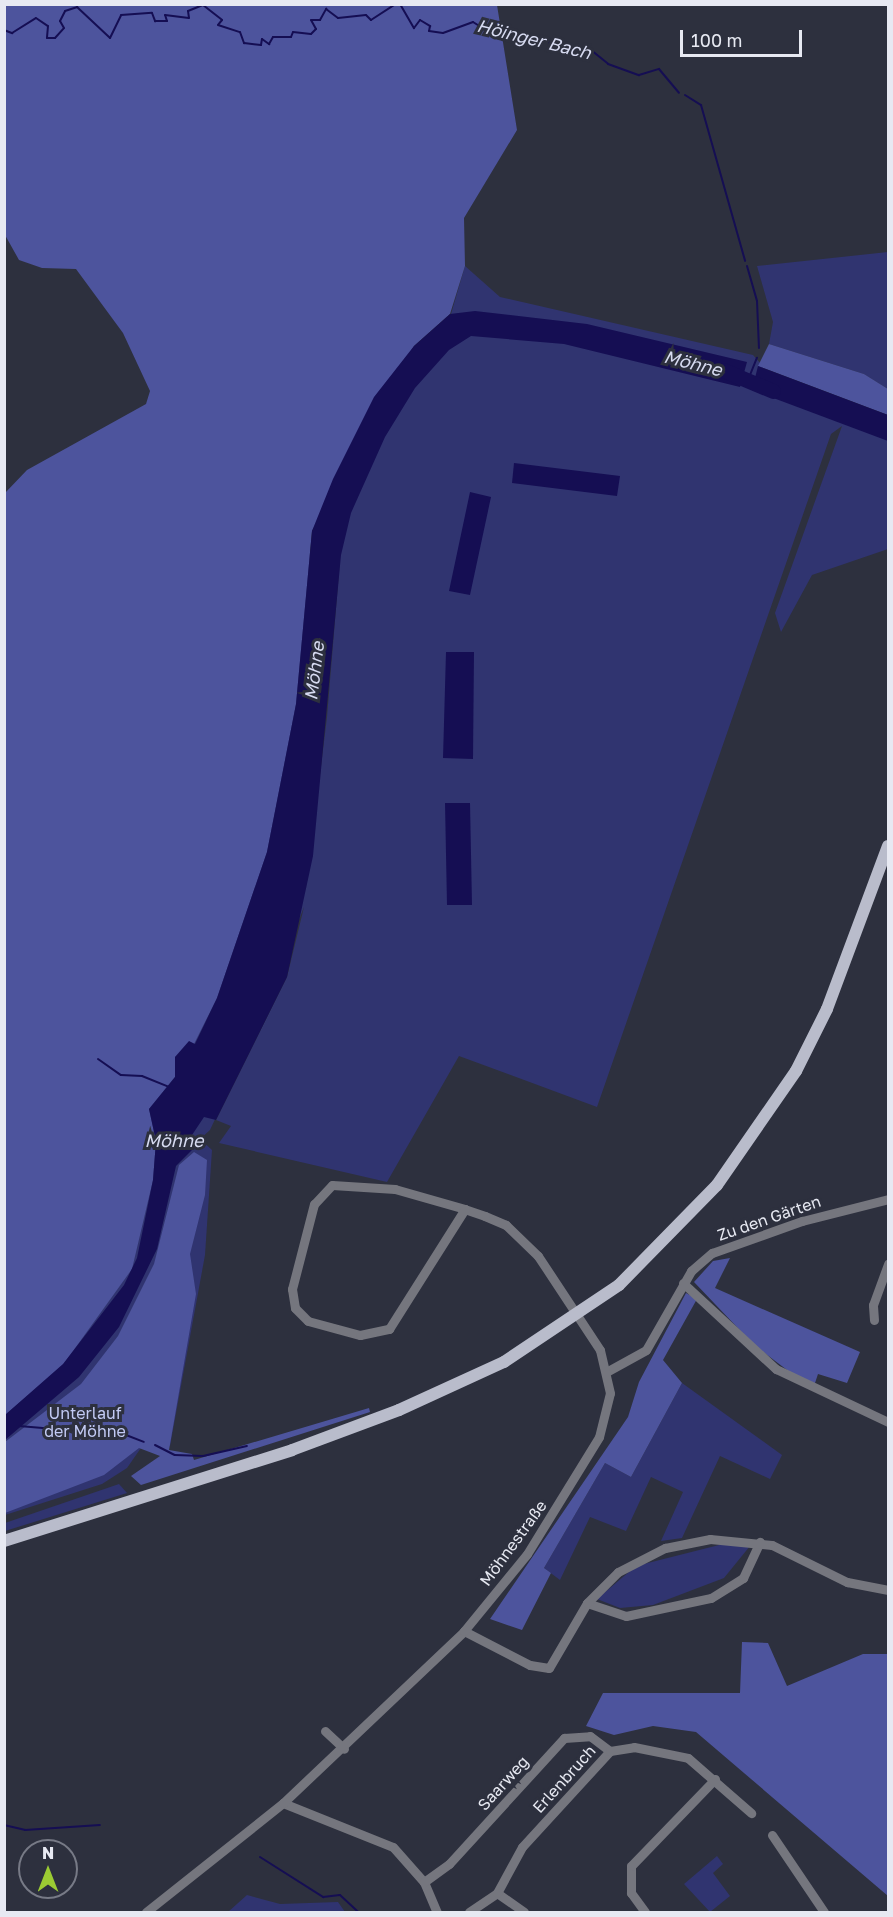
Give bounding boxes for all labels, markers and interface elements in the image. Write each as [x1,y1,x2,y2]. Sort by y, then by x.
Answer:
water label: Höinger Bach [475,14,593,64]
scale bar [683,18,804,56]
text: 100 m [691,29,742,51]
water label: Möhne [662,345,724,381]
water label: Möhne [300,640,328,702]
water label: Möhne [145,1129,203,1151]
street label: Zu den Gärten [715,1191,823,1245]
park label: Unterlauf der Möhne [44,1403,126,1441]
street label: Möhnestraße [476,1497,550,1589]
street label: Erlenbruch [529,1741,599,1817]
street label: Saarweg [474,1752,532,1814]
north arrow [18,1839,78,1899]
text: N [42,1843,54,1863]

